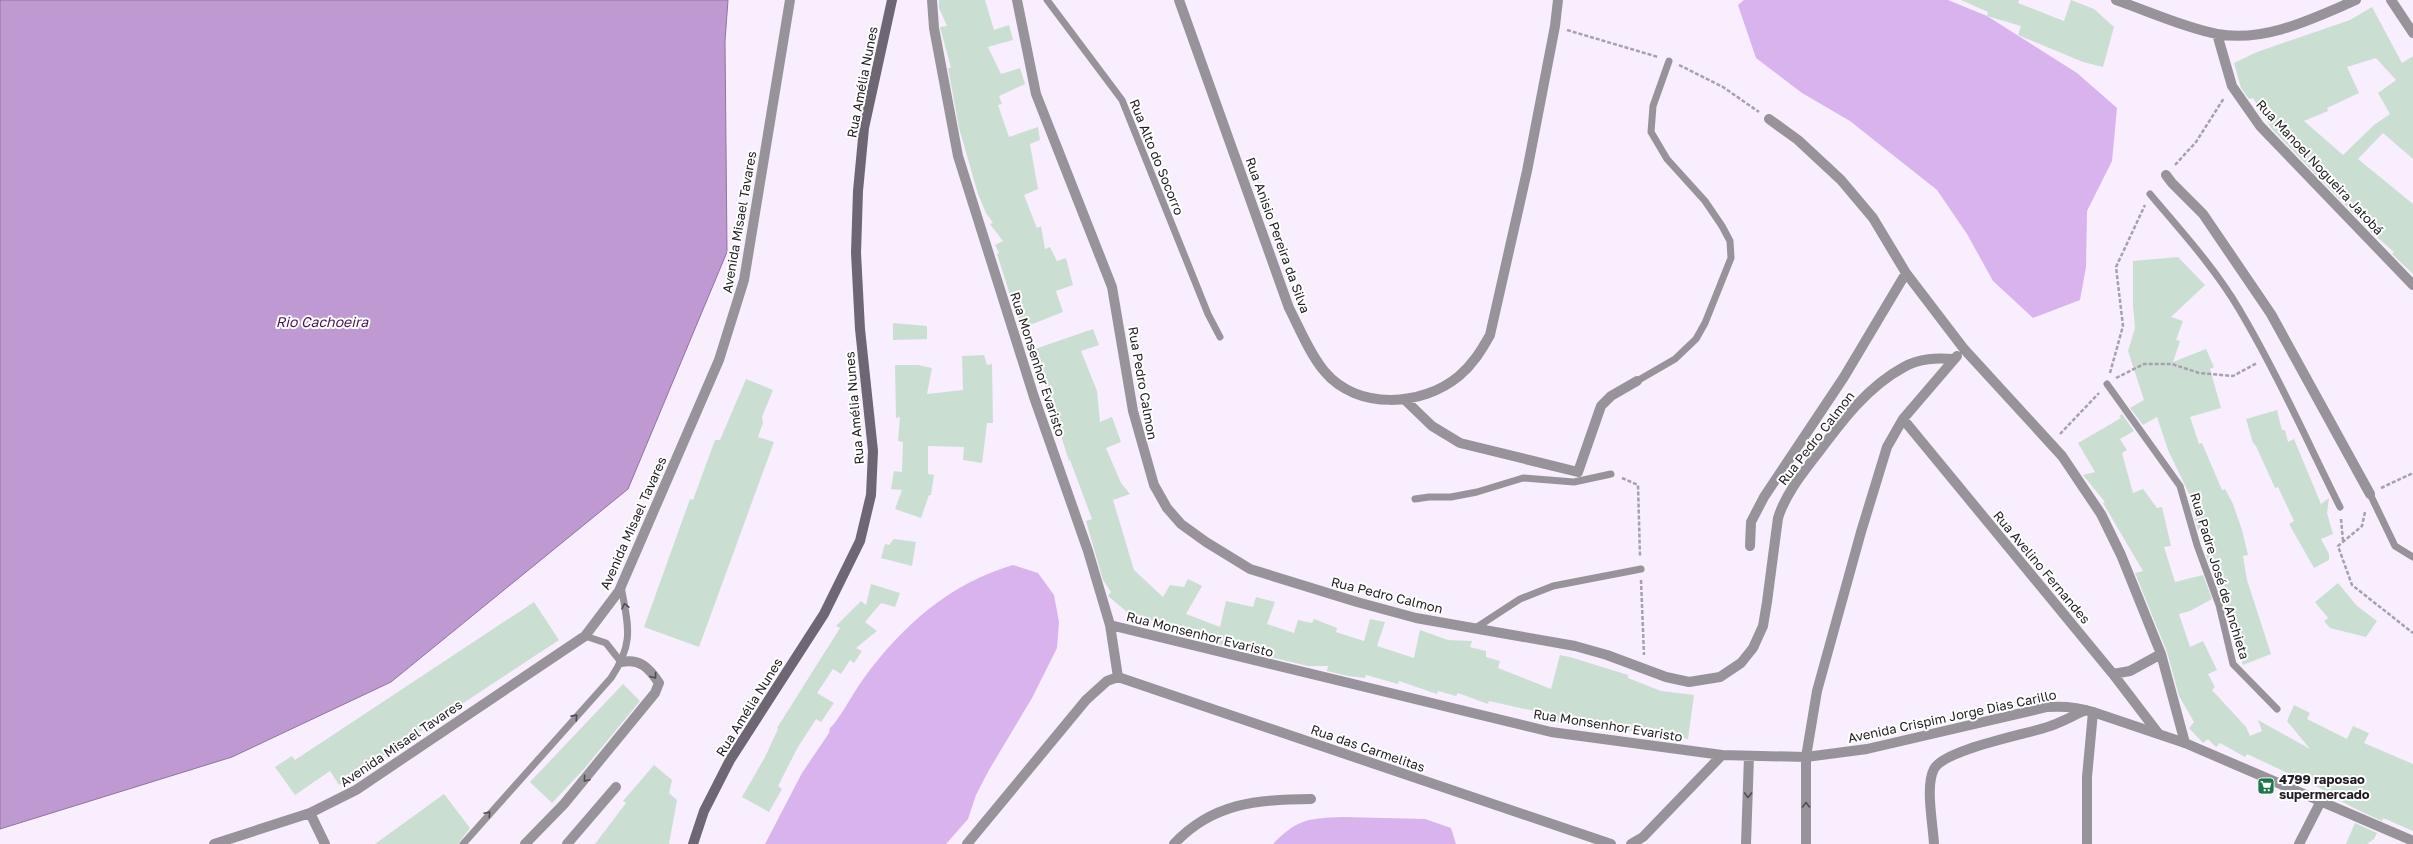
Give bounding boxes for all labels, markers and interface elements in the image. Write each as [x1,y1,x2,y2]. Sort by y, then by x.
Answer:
street label: Rua Amélia Nunes [843,25,881,139]
street label: Rua Manoel Nogueira Jatobá [2253,96,2387,238]
street label: Rua Alto do Socorro [1126,97,1188,217]
street label: Avenida Misael Tavares [719,150,759,294]
street label: Rua Anisio Pereira da Silva [1242,155,1314,315]
street label: Rua Monsenhor Evaristo [1007,290,1069,438]
water label: Rio Cachoeira [276,313,369,330]
street label: Rua Pedro Calmon [1125,325,1161,441]
street label: Rua Amélia Nunes [841,351,867,465]
street label: Rua Pedro Calmon [1774,388,1858,488]
street label: Avenida Misael Tavares [596,454,670,592]
street label: Rua Padre José de Anchieta [2187,491,2253,661]
street label: Rua Avelino Fernandes [1990,507,2094,627]
street label: Rua Pedro Calmon [1329,573,1445,617]
one-way arrow [622,603,630,609]
street label: Rua Monsenhor Evaristo [1125,608,1275,660]
street label: Rua Amélia Nunes [712,655,786,759]
one-way arrow [649,672,657,679]
street label: Avenida Crispim Jorge Dias Carillo [1846,686,2058,746]
street label: Avenida Misael Tavares [337,696,465,790]
street label: Rua Monsenhor Evaristo [1532,705,1684,745]
one-way arrow [570,715,577,722]
street label: Rua das Carmelitas [1309,721,1427,775]
place label: 4799 raposao supermercado [2279,771,2370,802]
one-way arrow [583,774,590,781]
supermarket icon: 4799 raposao supermercado [2256,776,2276,796]
one-way arrow [1743,792,1752,798]
one-way arrow [1802,802,1810,808]
one-way arrow [484,812,491,819]

